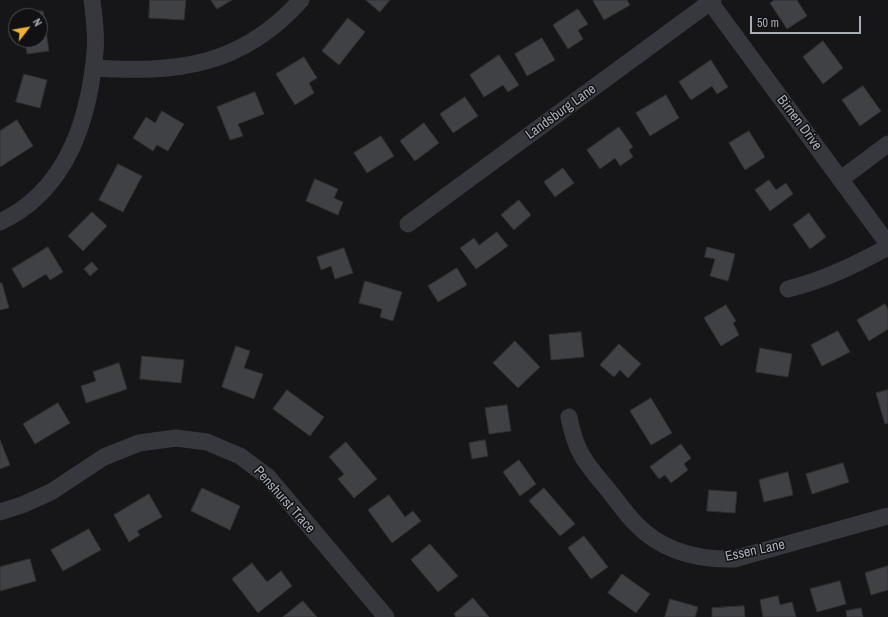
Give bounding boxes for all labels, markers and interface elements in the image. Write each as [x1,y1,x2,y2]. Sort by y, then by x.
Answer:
north arrow [8,8,48,48]
scale bar [752,8,863,34]
text: 50 m [757,15,779,31]
text: N [30,16,45,29]
street label: Landsburg Lane [522,81,600,143]
street label: Birnen Drive [773,92,825,154]
street label: Penshurst Trace [250,463,318,537]
street label: Essen Lane [724,536,786,566]

